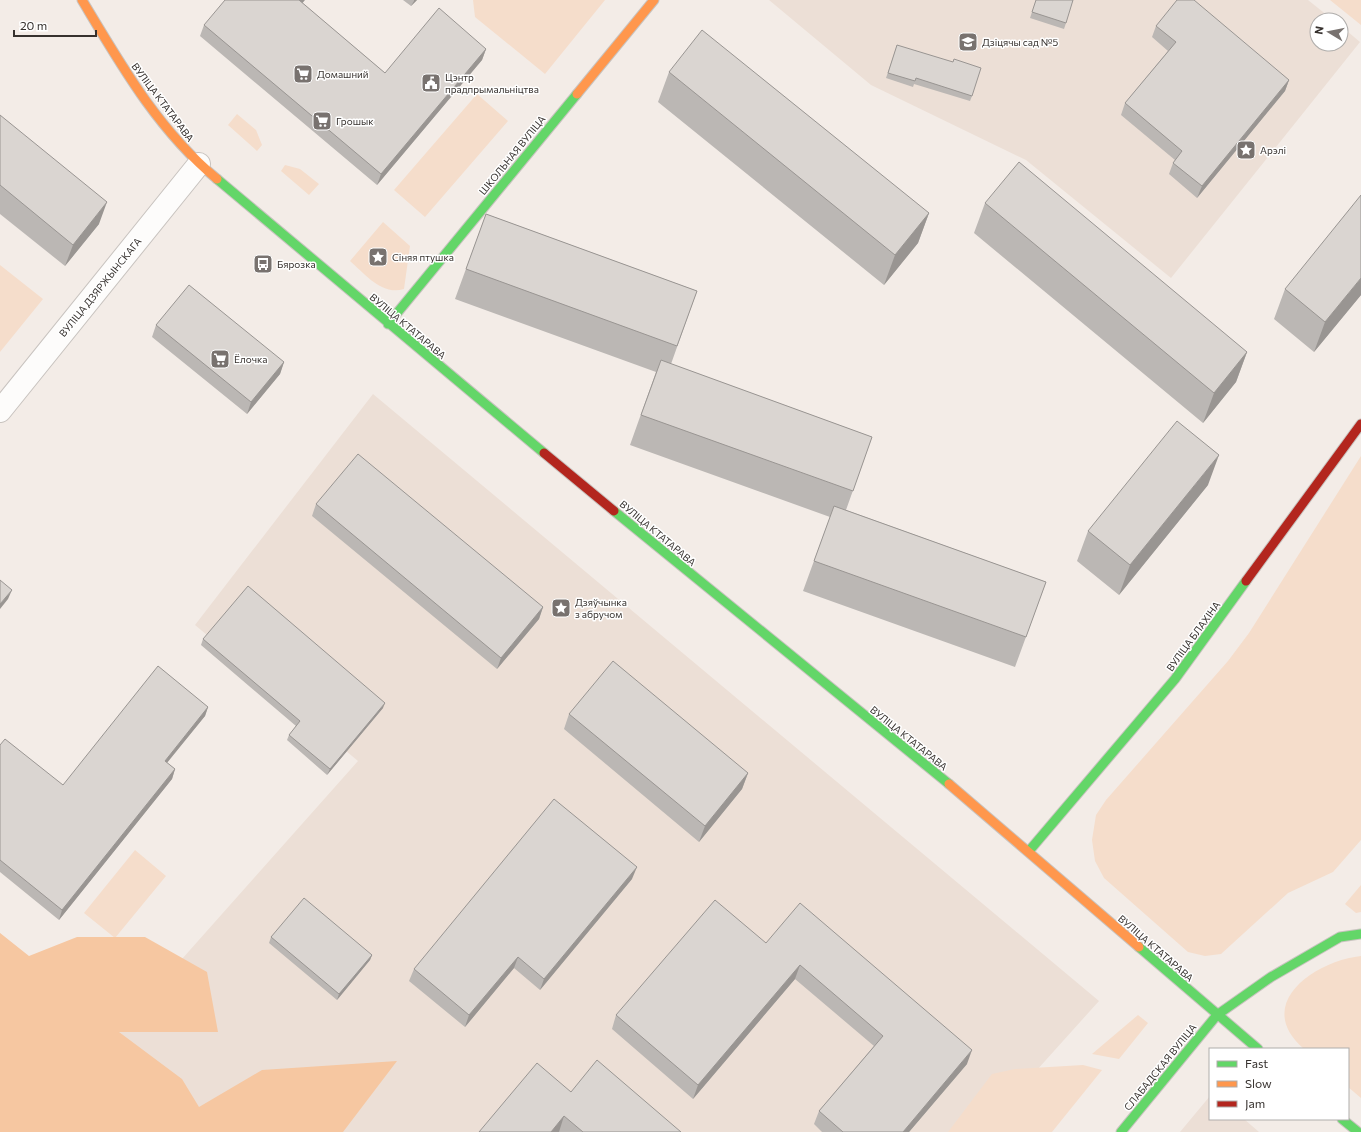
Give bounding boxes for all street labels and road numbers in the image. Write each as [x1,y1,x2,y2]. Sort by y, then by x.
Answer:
street label: ВУЛІЦА КТАТАРАВА [129,60,197,144]
street label: ШКОЛЬНАЯ ВУЛІЦА [476,113,548,197]
street label: ВУЛІЦА ДЗЯРЖЫНСКАГА [56,235,144,339]
street label: ВУЛІЦА КТАТАРАВА [368,291,449,361]
street label: ВУЛІЦА КТАТАРАВА [618,498,699,568]
street label: ВУЛІЦА БЛАХІНА [1164,599,1222,673]
street label: ВУЛІЦА КТАТАРАВА [868,703,950,773]
street label: ВУЛІЦА КТАТАРАВА [1116,912,1196,984]
street label: СЛАБАДСКАЯ ВУЛІЦА [1121,1021,1199,1113]

